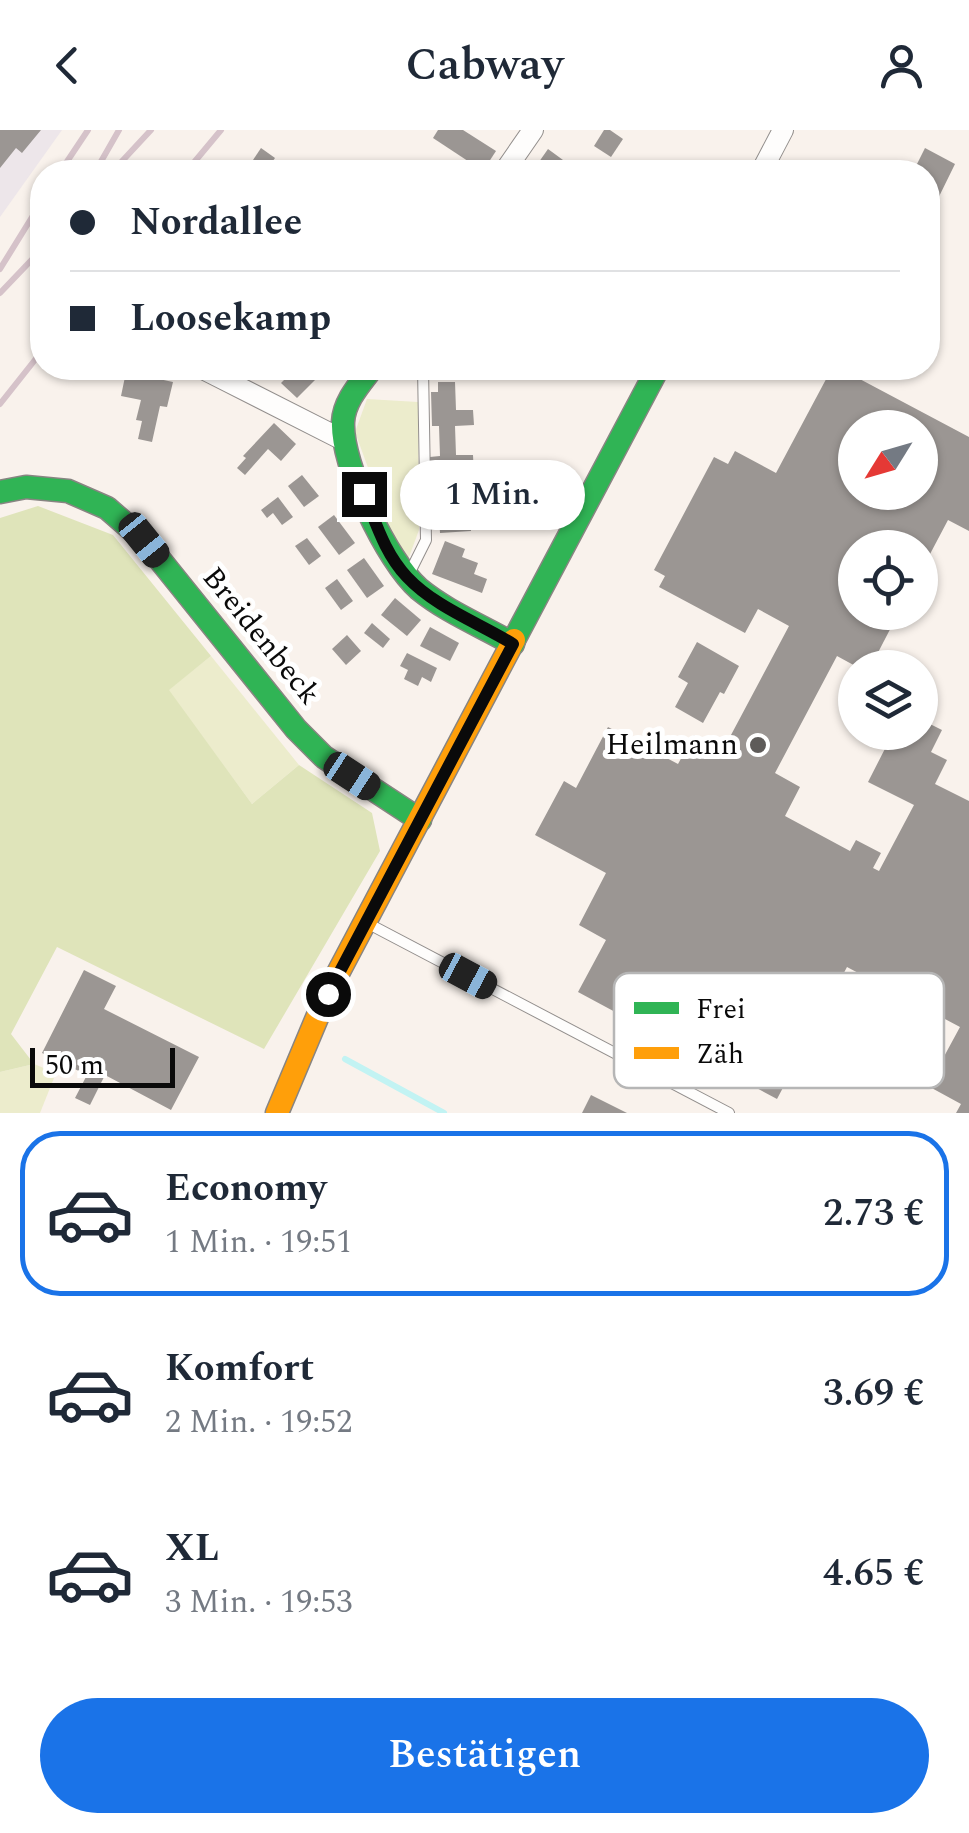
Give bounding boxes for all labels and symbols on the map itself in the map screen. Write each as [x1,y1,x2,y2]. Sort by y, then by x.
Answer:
north arrow [838,410,938,510]
callout: 1 Min. [399,459,584,529]
route end [342,472,387,517]
car [113,507,175,573]
street label: Breidenbeck [191,557,331,715]
place label: Heilmann [606,722,738,768]
marker: Heilmann [747,734,769,756]
car [319,747,385,805]
car [434,949,502,1003]
route start [306,972,351,1017]
legend [614,973,944,1088]
text: Frei [696,988,746,1031]
text: Zäh [696,1033,744,1076]
scale bar [30,1043,175,1088]

